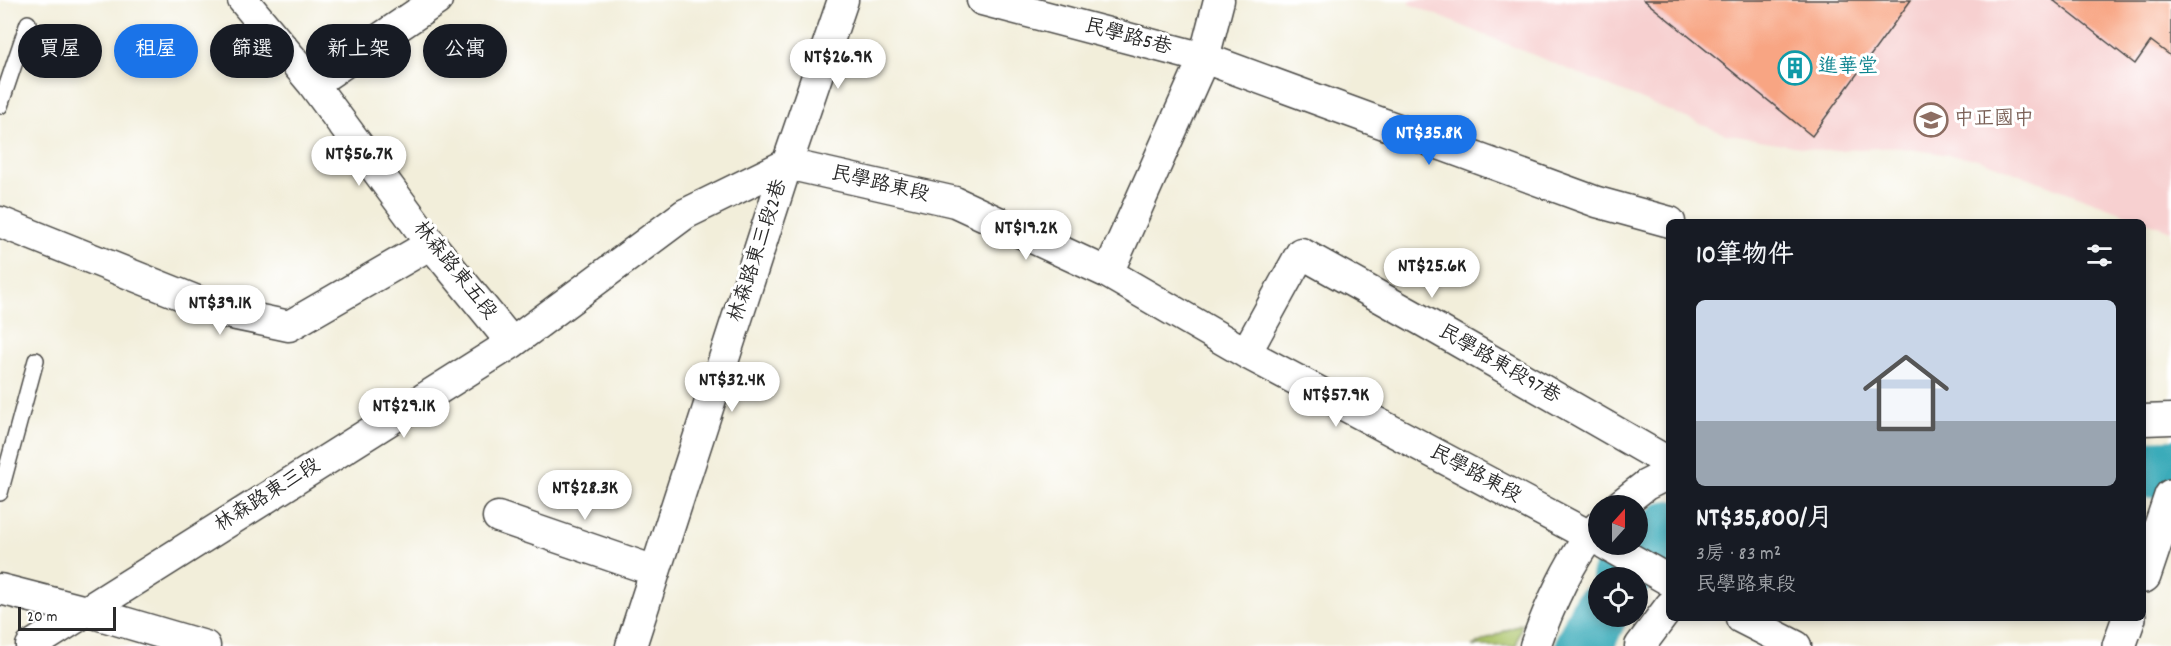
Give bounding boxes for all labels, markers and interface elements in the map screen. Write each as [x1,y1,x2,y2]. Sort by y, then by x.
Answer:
street label: 民學路5巷 [1081,13,1176,63]
chip: 買屋 [18,24,102,78]
chip: 租屋 [114,24,198,78]
chip: 篩選 [210,24,294,78]
chip: 新上架 [306,24,411,78]
chip: 公寓 [423,24,507,78]
pin: NT$26.9K [776,39,900,90]
text: NT$26.9K [804,44,872,72]
building icon: 進華堂 [1777,50,1813,86]
place label: 進華堂 [1818,54,1878,82]
school or university icon: 中正國中 [1913,102,1949,138]
place label: 中正國中 [1954,106,2034,134]
pin: NT$35.8K [1367,115,1491,166]
text: NT$35.8K [1396,120,1462,148]
pin: NT$56.7K [297,136,421,187]
text: NT$56.7K [325,141,393,169]
street label: 民學路東段 [828,160,932,210]
street label: 林森路東三段2巷 [723,175,796,326]
pin: NT$19.2K [964,210,1088,261]
text: NT$19.2K [995,215,1057,243]
street label: 林森路東五段 [405,216,503,326]
text: 10筆物件 [1696,238,1794,275]
icon: filters [2083,239,2116,272]
pin: NT$25.6K [1370,248,1494,299]
text: NT$25.6K [1398,253,1466,281]
pin: NT$39.1K [158,285,282,336]
text: NT$39.1K [189,290,252,318]
street label: 民學路東段97巷 [1433,319,1566,412]
icon: home [1852,339,1960,447]
pin: NT$32.4K [670,362,794,413]
text: NT$32.4K [699,367,765,395]
pin: NT$57.9K [1274,377,1398,428]
text: NT$57.9K [1303,382,1369,410]
pin: NT$29.1K [342,388,466,439]
text: NT$29.1K [373,393,435,421]
street label: 民學路東段 [1424,439,1526,511]
street label: 林森路東三段 [210,452,326,540]
pin: NT$28.3K [523,470,647,521]
text: NT$28.3K [552,475,618,503]
north arrow [1588,495,1648,555]
map controls [1588,495,1648,627]
text: NT$35,800/月 [1696,501,1833,538]
text: 3房 · 83 m² [1696,541,1781,569]
button: locate [1588,567,1648,627]
text: 民學路東段 [1696,572,1796,600]
scale bar [18,604,116,632]
text: 20 m [27,606,57,629]

